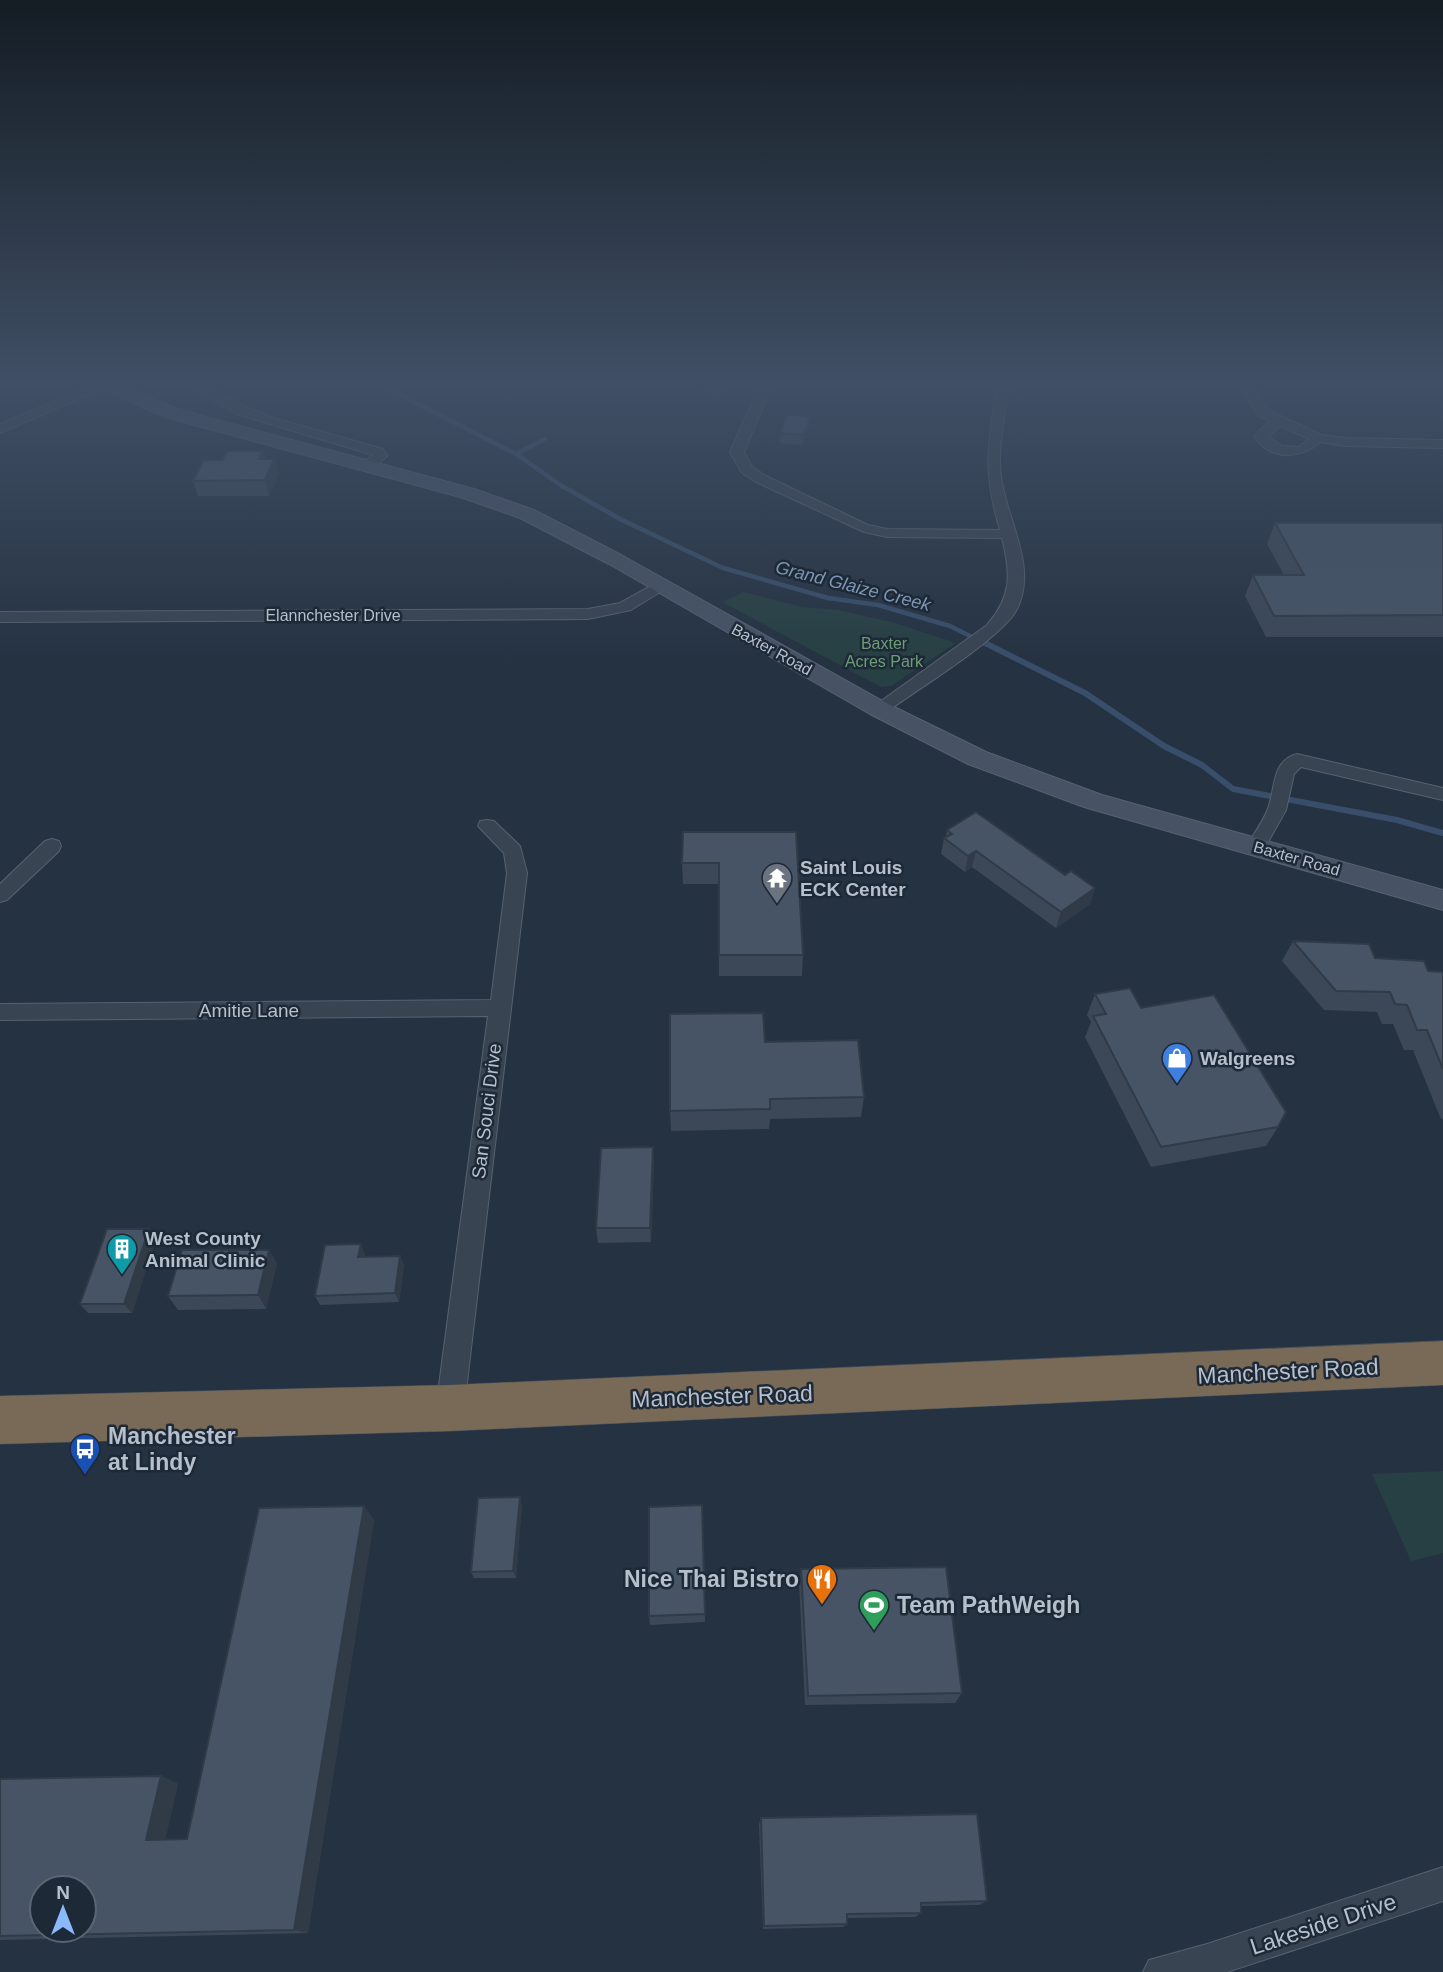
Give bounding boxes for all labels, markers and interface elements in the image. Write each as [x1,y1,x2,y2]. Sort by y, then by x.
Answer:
water label: Grand Glaize Creek [773,557,934,615]
street label: Elannchester Drive [265,607,401,624]
street label: Baxter Road [729,620,815,678]
park label: Baxter Acres Park [845,635,924,670]
street label: Baxter Road [1252,838,1342,879]
place label: Saint Louis ECK Center [800,857,906,900]
temple icon: Saint Louis ECK Center [760,861,794,905]
street label: Amitie Lane [199,1000,299,1021]
shop icon: Walgreens [1160,1041,1194,1085]
street label: San Souci Drive [468,1042,505,1180]
place label: Walgreens [1200,1048,1295,1069]
place label: West County Animal Clinic [145,1228,266,1271]
building icon: West County Animal Clinic [105,1232,139,1276]
street label: Manchester Road [1197,1353,1379,1389]
street label: Manchester Road [631,1380,813,1412]
place label: Manchester at Lindy [108,1423,236,1475]
bus stop icon: Manchester at Lindy [68,1432,102,1476]
restaurant icon: Nice Thai Bistro [805,1562,839,1606]
place label: Nice Thai Bistro [624,1566,799,1592]
sports icon: Team PathWeigh [857,1588,891,1632]
place label: Team PathWeigh [897,1592,1080,1618]
north arrow [28,1874,98,1944]
text: N [56,1882,70,1903]
street label: Lakeside Drive [1247,1888,1399,1960]

